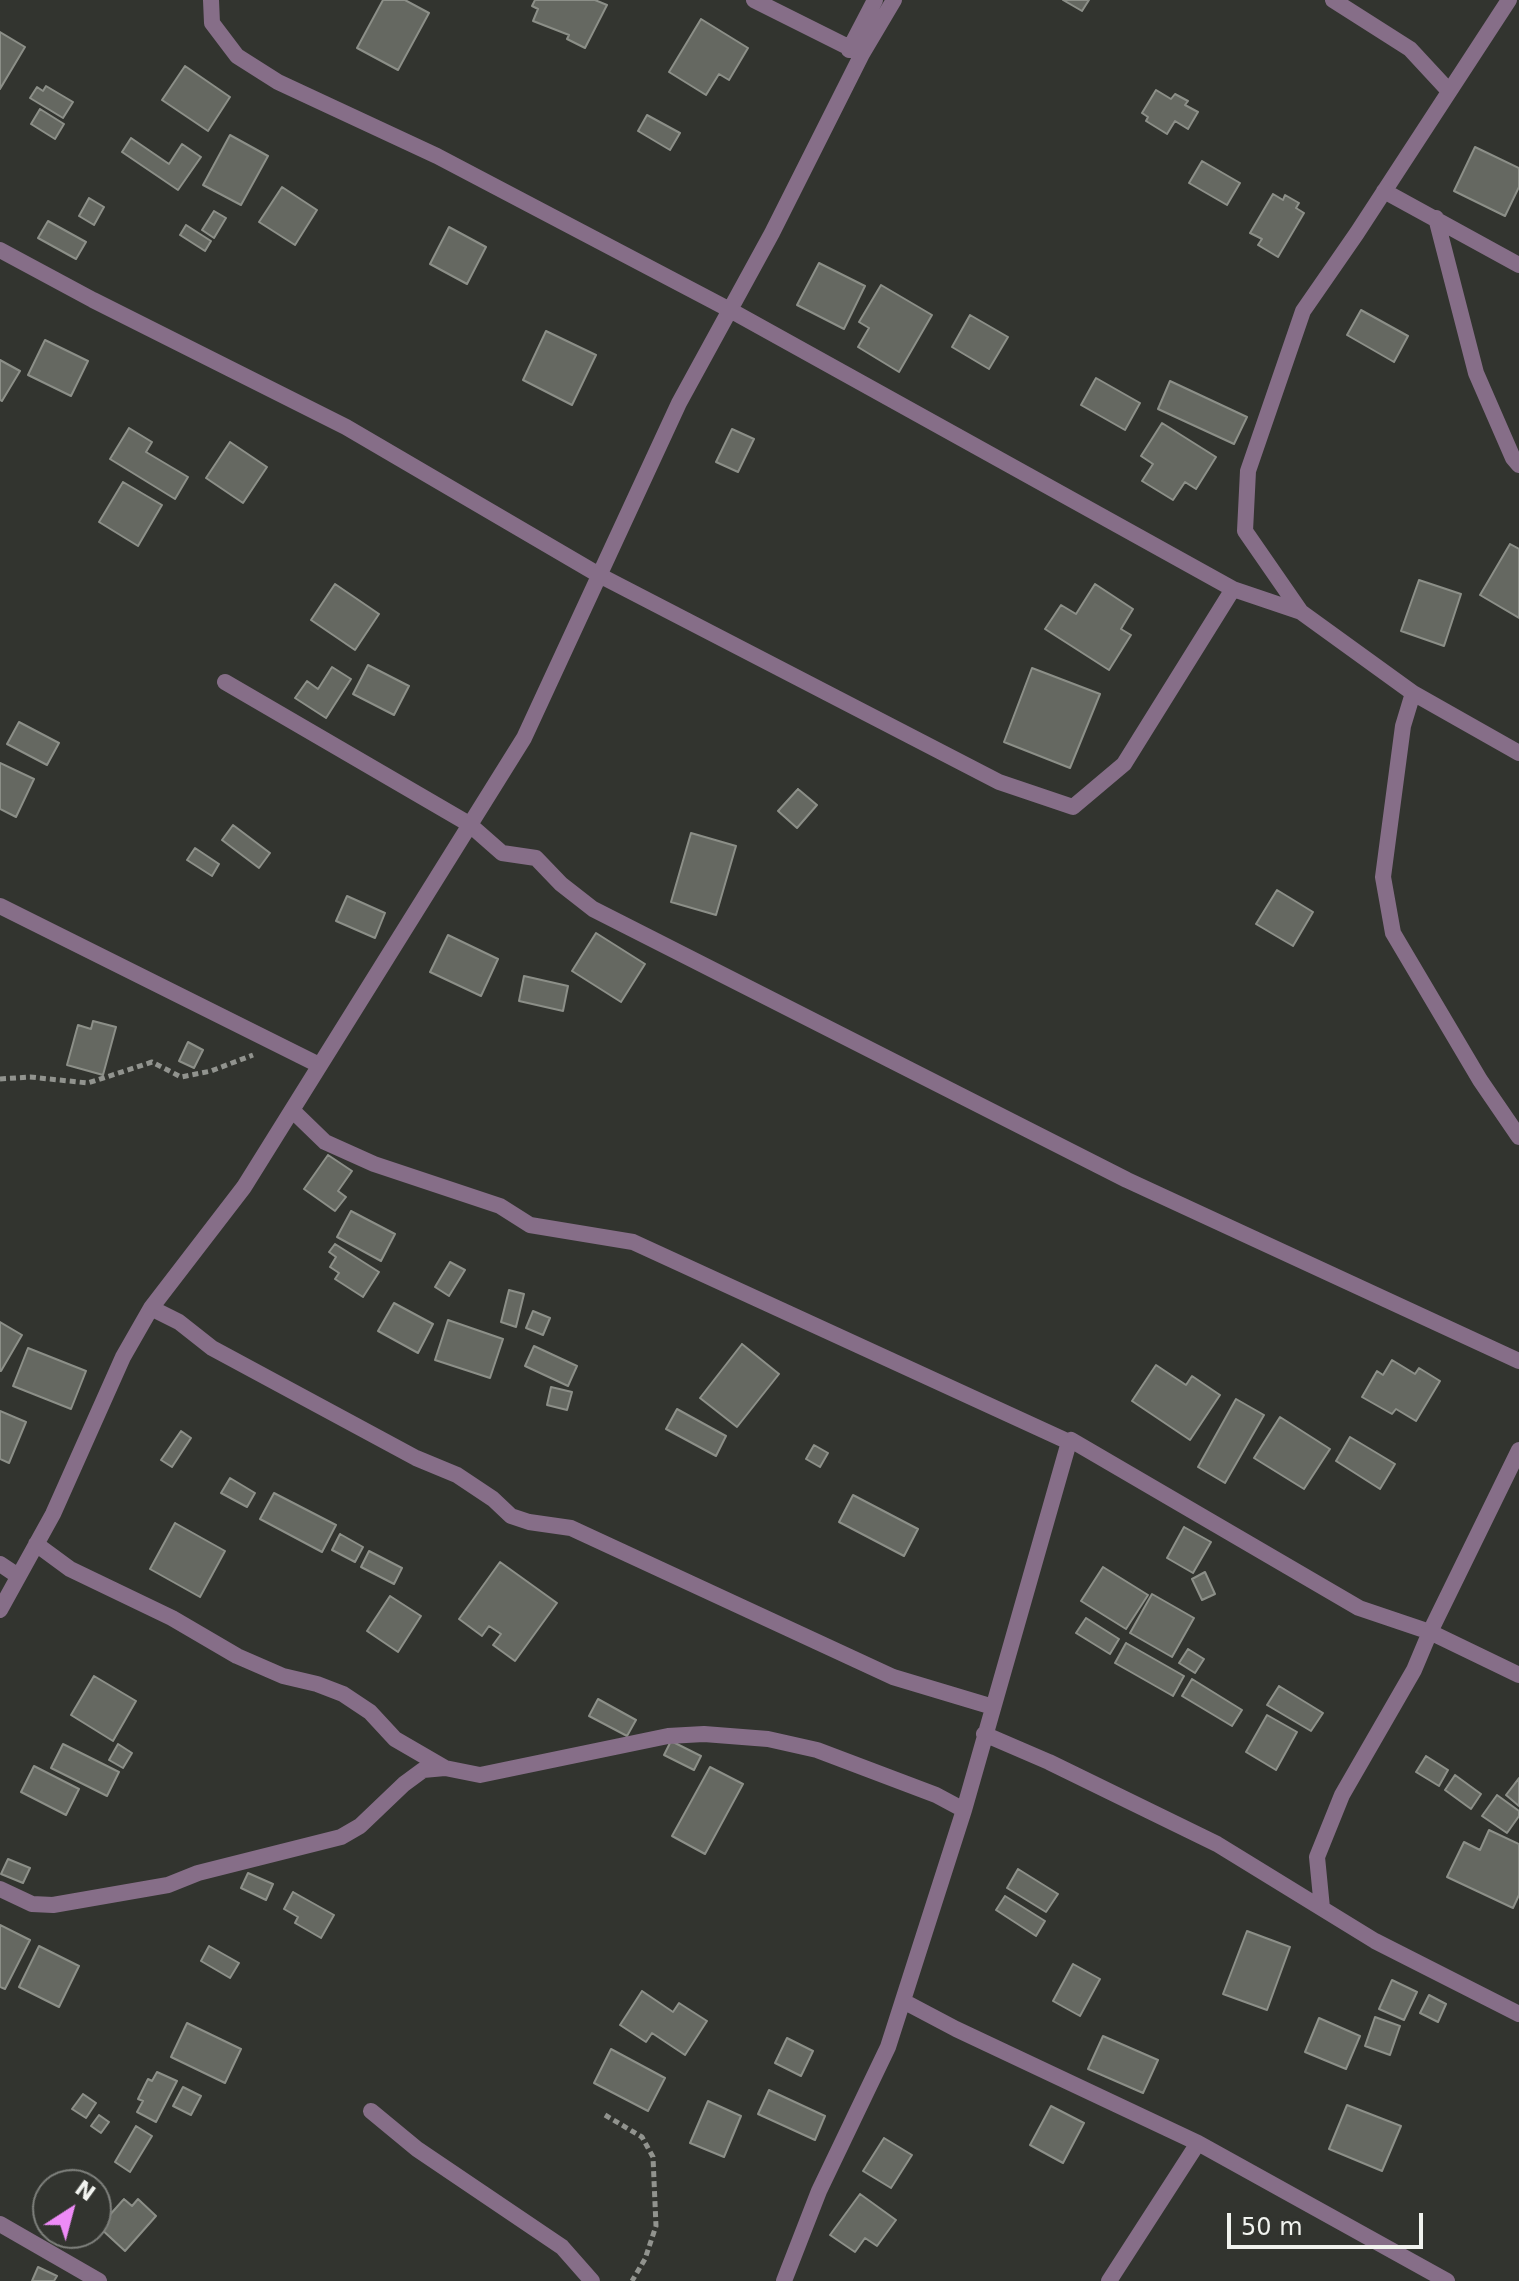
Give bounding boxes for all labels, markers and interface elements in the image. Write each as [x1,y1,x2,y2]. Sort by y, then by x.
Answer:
north arrow [32,2169,112,2249]
text: N [70,2175,100,2206]
scale bar [1231,2197,1427,2247]
text: 50 m [1241,2213,1303,2241]

